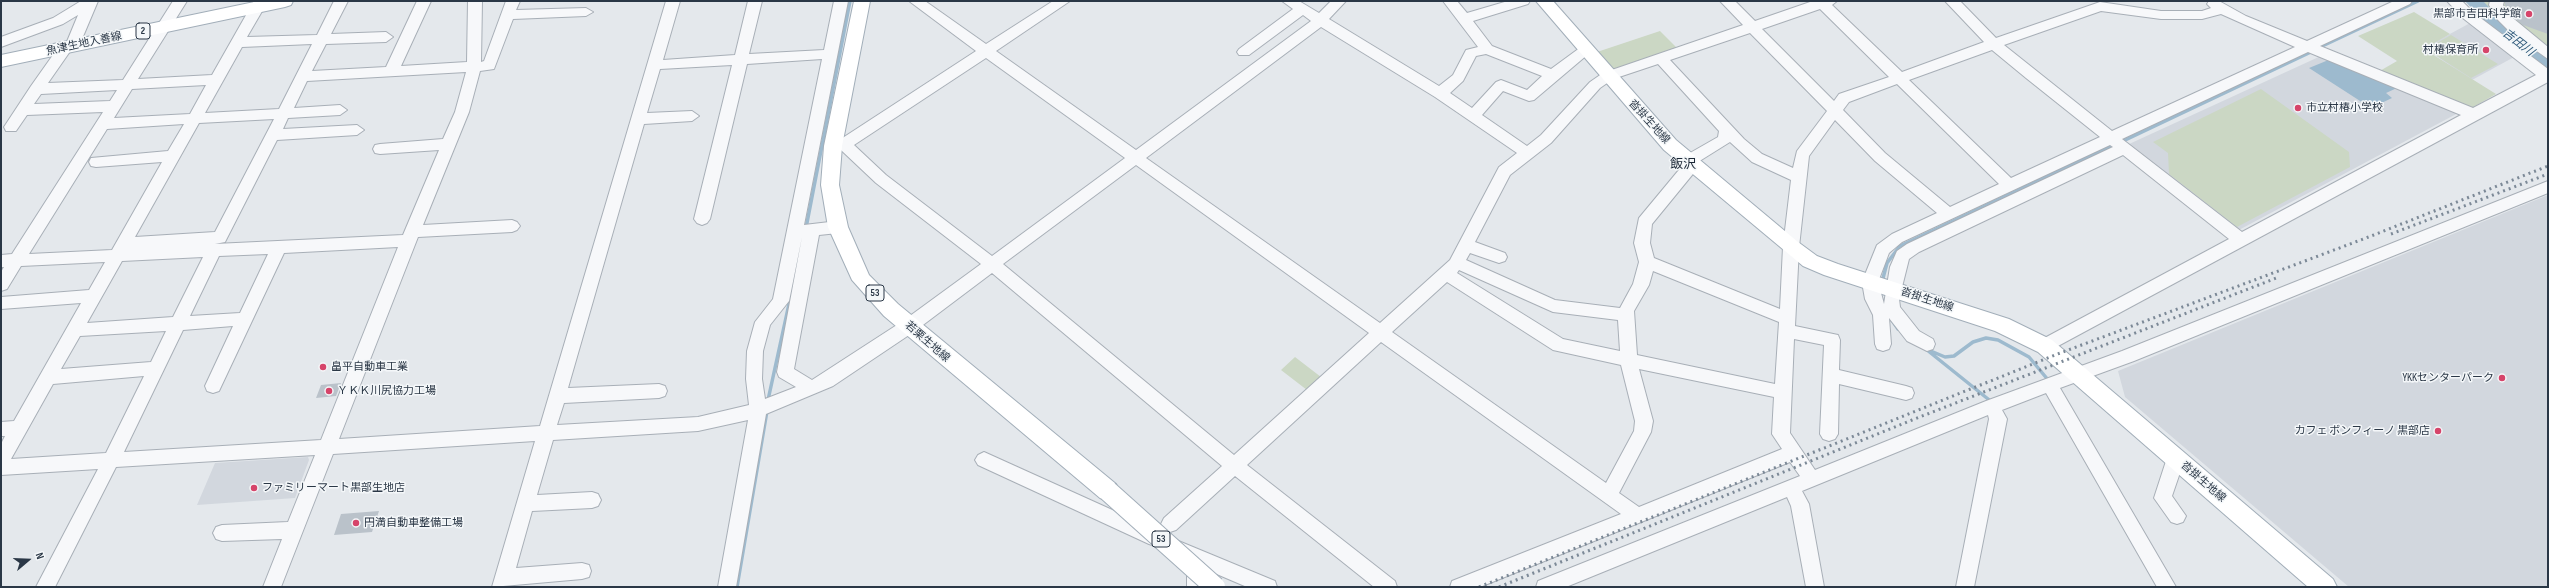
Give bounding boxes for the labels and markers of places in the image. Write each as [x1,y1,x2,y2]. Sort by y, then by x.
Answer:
place label: 黒部市吉田科学館 [2433,7,2521,21]
marker: 黒部市吉田科学館 [2524,9,2534,19]
place label: 村椿保育所 [2423,43,2478,57]
marker: 村椿保育所 [2481,45,2491,55]
place label: 市立村椿小学校 [2306,101,2383,115]
marker: 市立村椿小学校 [2293,103,2303,113]
place label: 畠平自動車工業 [331,360,408,374]
marker: 畠平自動車工業 [318,362,328,372]
place label: YKKセンターパーク [2402,371,2494,385]
marker: YKKセンターパーク [2497,373,2507,383]
place label: ＹＫＫ川尻協力工場 [337,384,436,398]
marker: ＹＫＫ川尻協力工場 [324,386,334,396]
place label: カフェ ボンフィーノ 黒部店 [2295,424,2430,438]
marker: カフェ ボンフィーノ 黒部店 [2433,426,2443,436]
place label: ファミリーマート黒部生地店 [262,481,405,495]
marker: ファミリーマート黒部生地店 [249,483,259,493]
place label: 円満自動車整備工場 [364,516,463,530]
marker: 円満自動車整備工場 [351,518,361,528]

